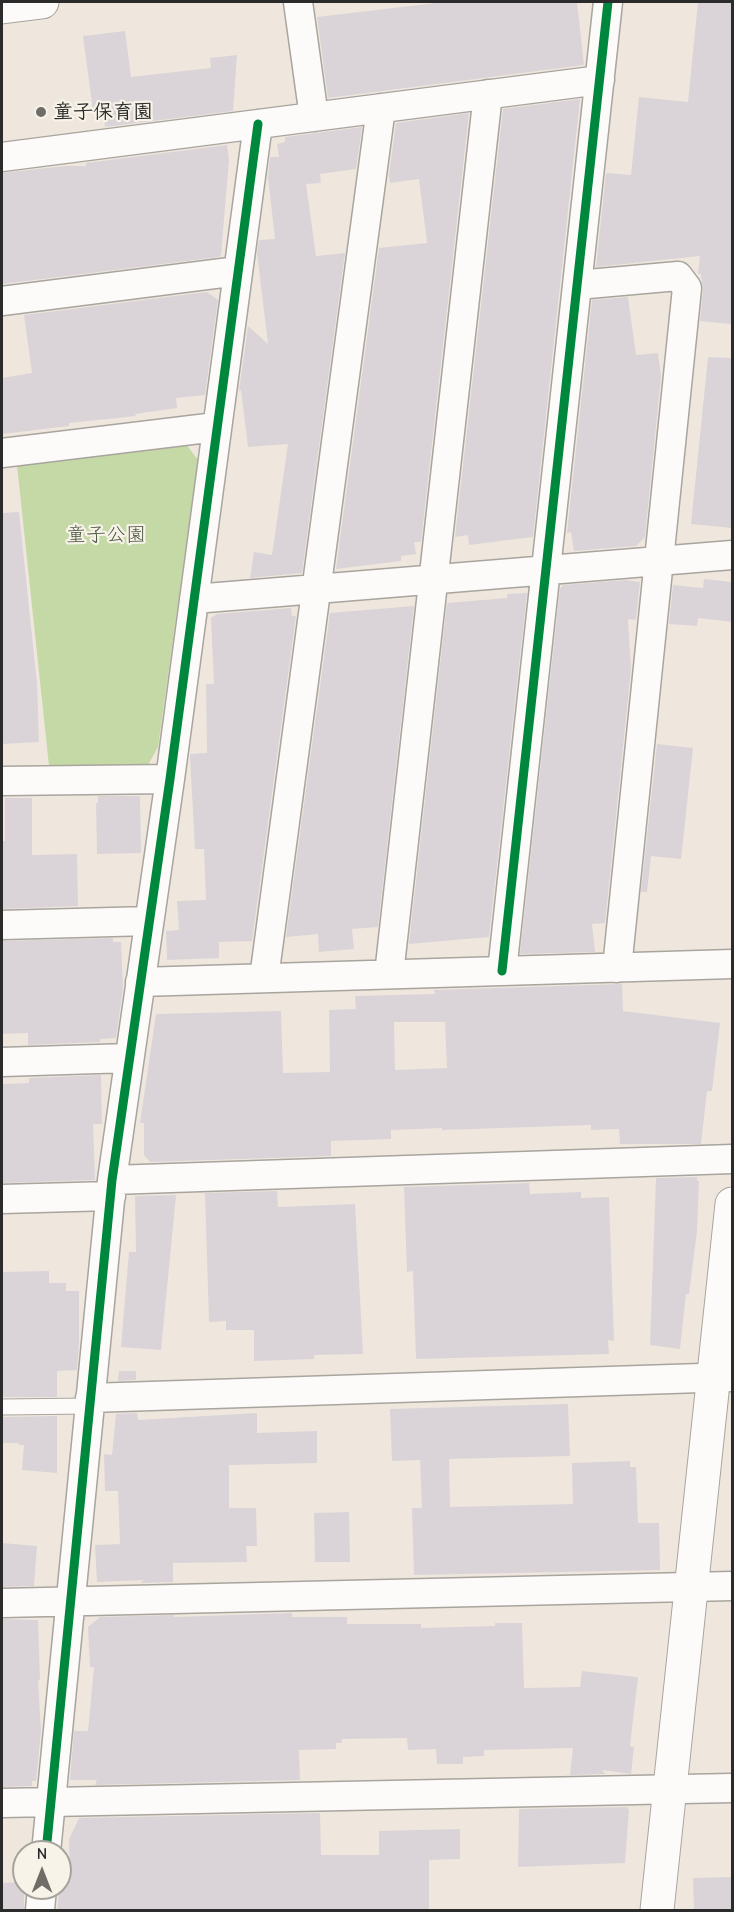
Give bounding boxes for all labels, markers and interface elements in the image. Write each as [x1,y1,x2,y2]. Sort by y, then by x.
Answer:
place label: 童子保育園 [53,100,153,124]
marker: 童子保育園 [34,105,48,119]
park label: 童子公園 [66,523,146,547]
north arrow [12,1840,72,1900]
text: N [37,1845,47,1863]

